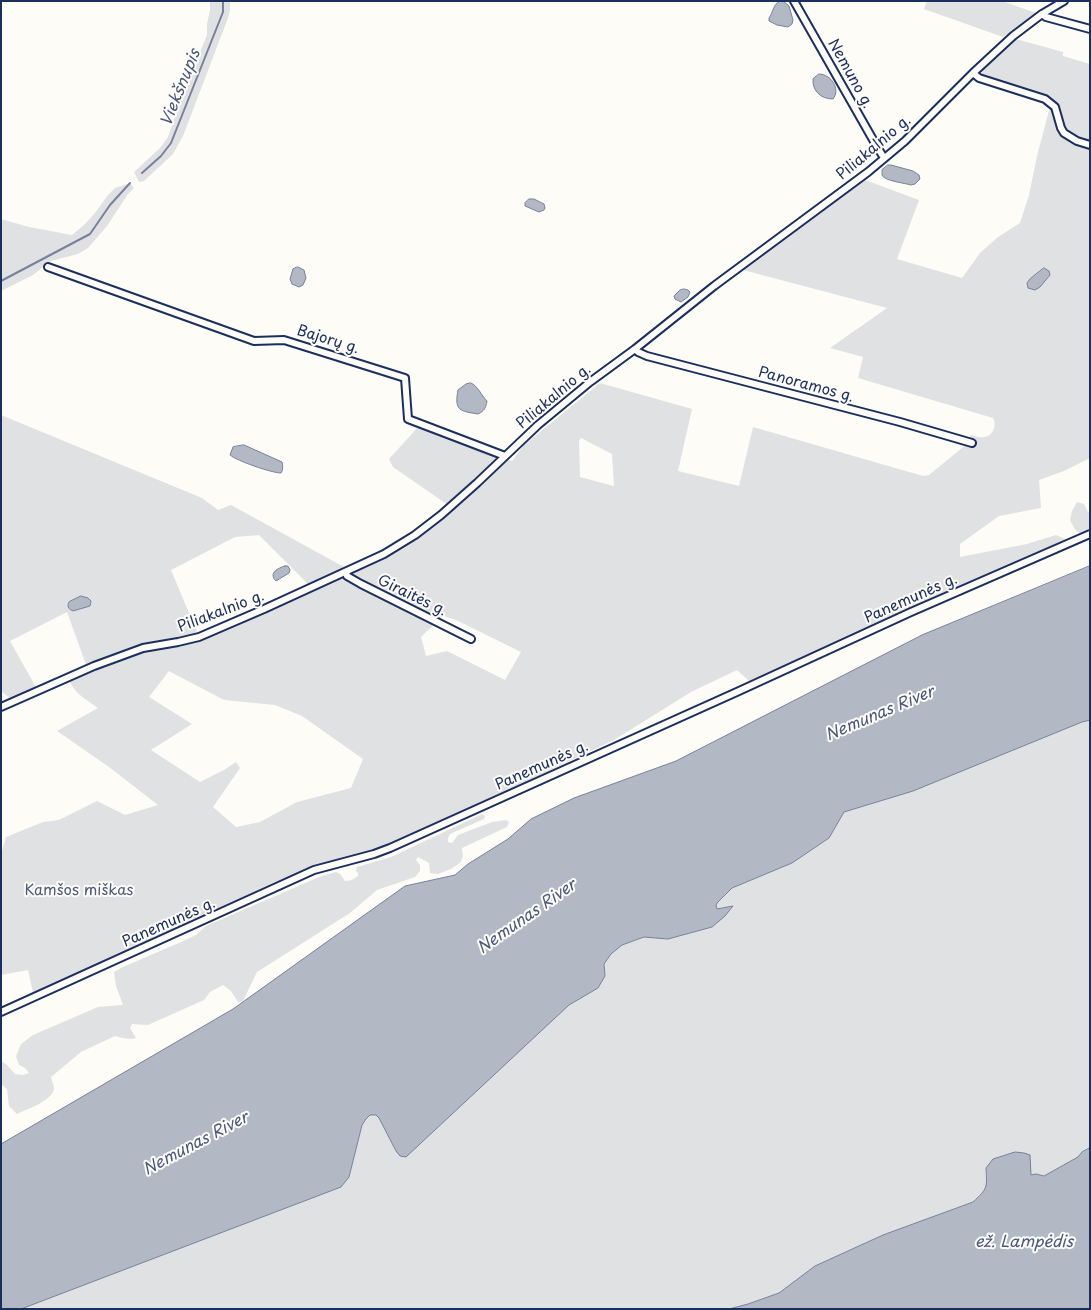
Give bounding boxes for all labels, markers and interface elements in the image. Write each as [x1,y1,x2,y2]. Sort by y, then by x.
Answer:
street label: Nemuno g. [824,36,876,112]
water label: Viekšnupis [157,47,205,129]
street label: Piliakalnio g. [833,112,915,184]
street label: Bajorų g. [295,322,361,358]
street label: Piliakalnio g. [513,361,595,433]
street label: Panoramos g. [756,364,856,406]
street label: Panemunės g. [862,570,960,628]
street label: Giraitės g. [374,572,450,620]
street label: Piliakalnio g. [175,587,267,637]
water label: Nemunas River [823,682,937,746]
street label: Panemunės g. [493,737,591,795]
water label: Nemunas River [474,876,580,958]
park label: Kamšos miškas [25,882,133,900]
street label: Panemunės g. [120,894,218,952]
water label: Nemunas River [140,1108,252,1180]
water label: ež. Lampėdis [975,1233,1073,1253]

